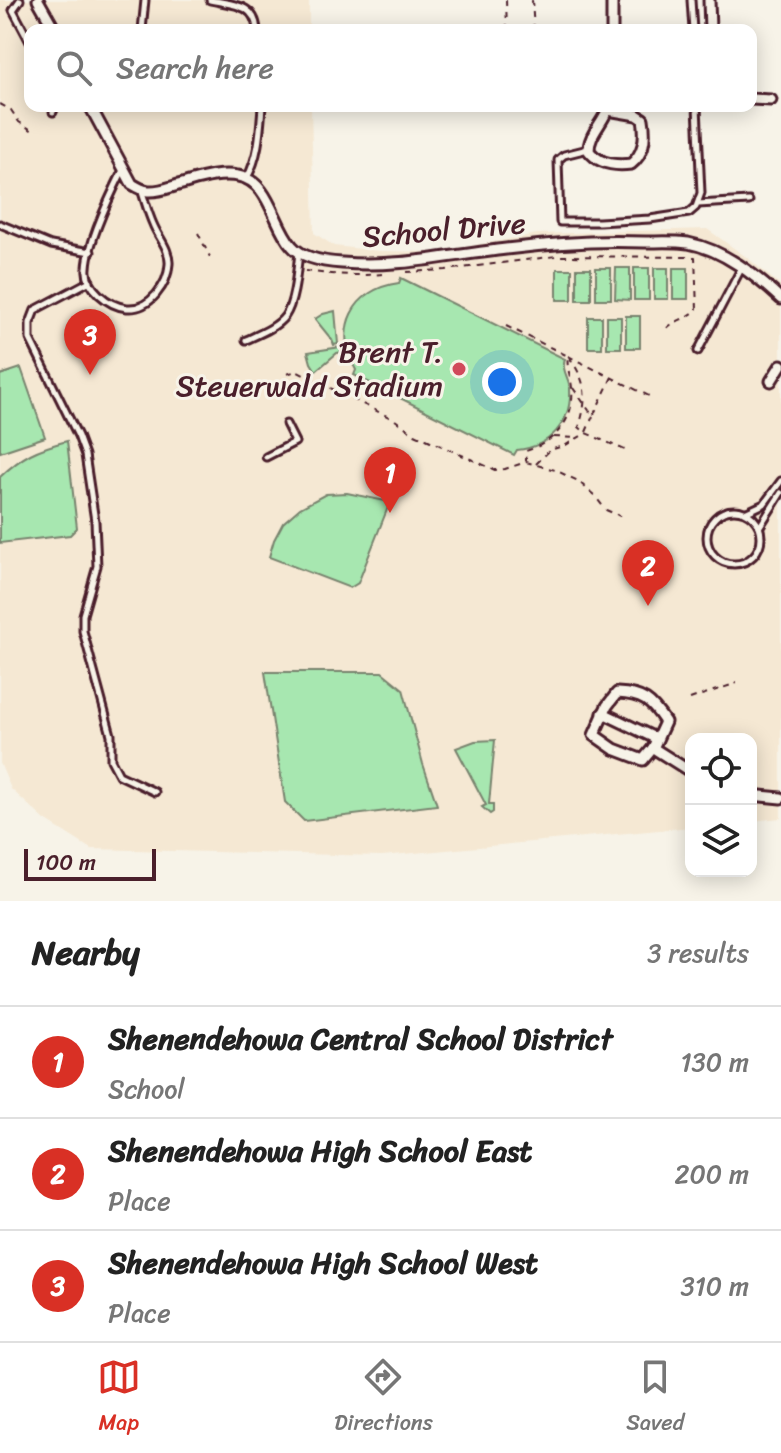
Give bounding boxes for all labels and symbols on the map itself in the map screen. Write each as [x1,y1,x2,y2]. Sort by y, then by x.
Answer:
street label: School Drive [360,196,528,264]
pin: 3 [64,309,116,375]
place label: Brent T. Steuerwald Stadium [176,325,443,413]
marker: Brent T. Steuerwald Stadium [450,360,468,378]
your location [482,362,522,402]
pin: 1 [364,447,416,513]
pin: 2 [622,540,674,606]
scale bar [24,845,156,881]

